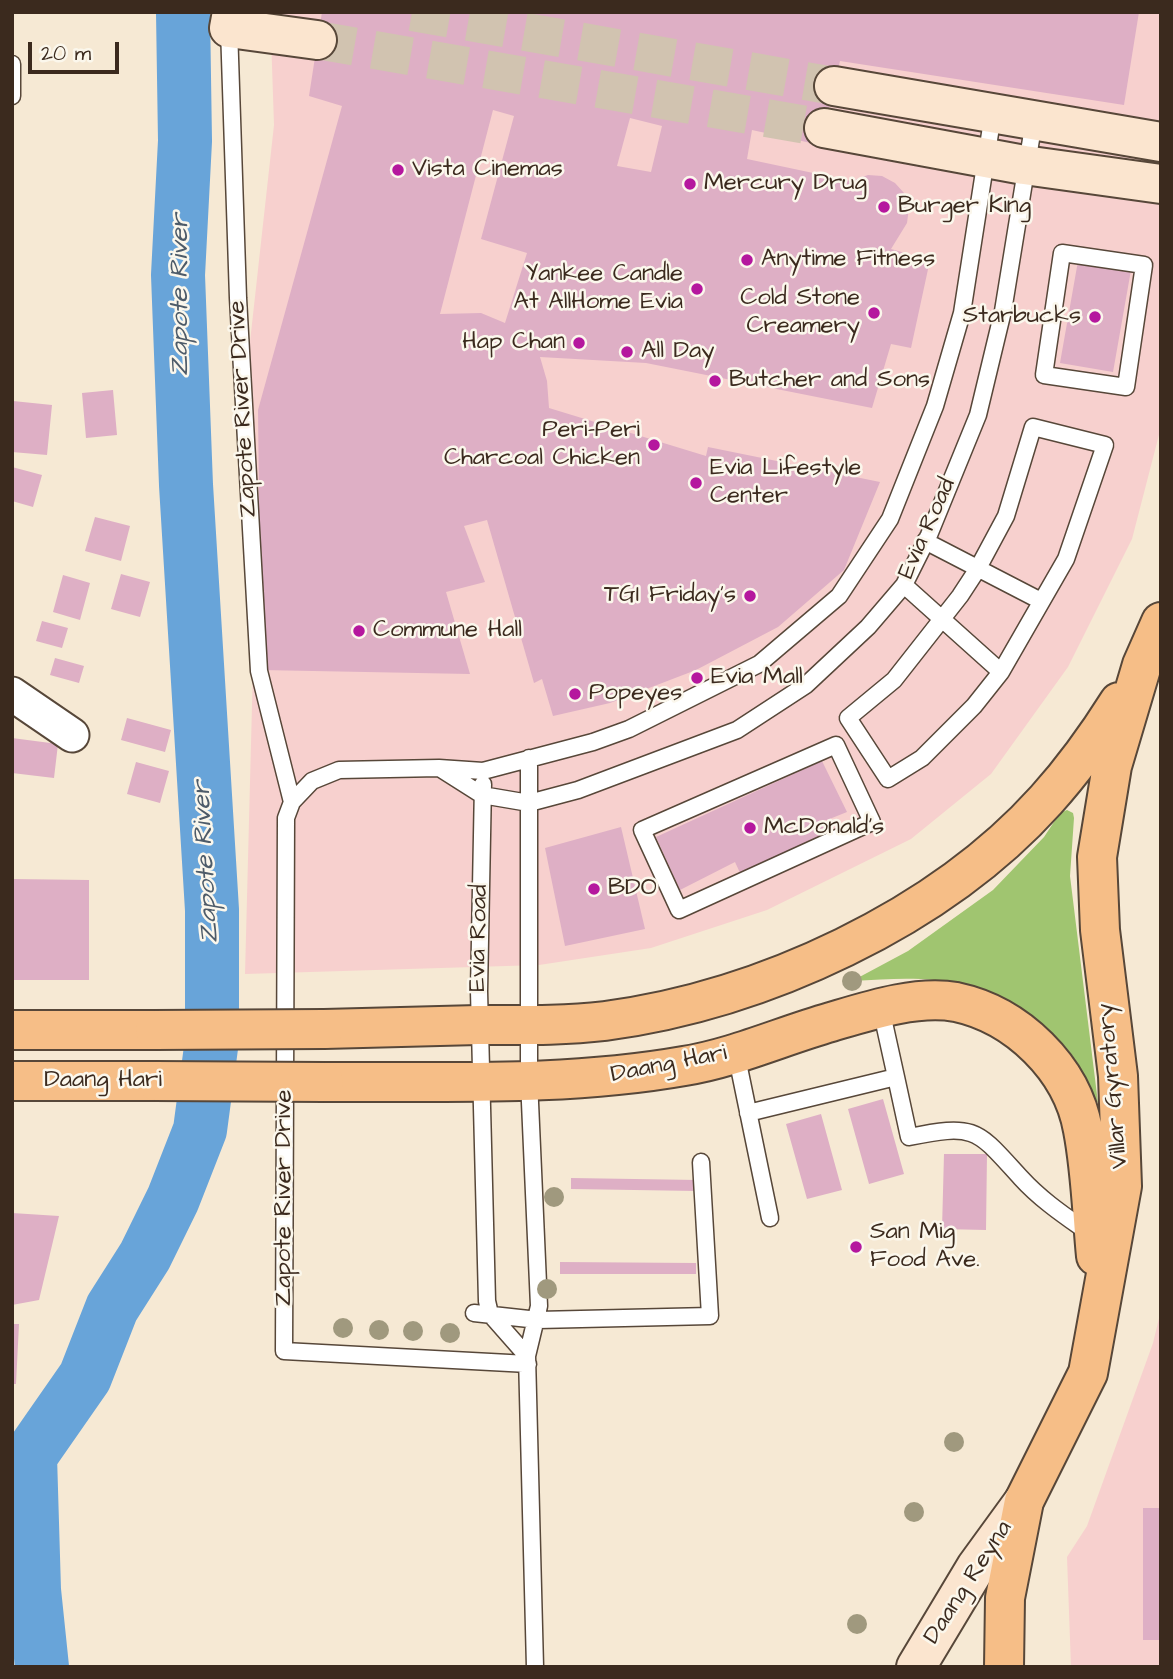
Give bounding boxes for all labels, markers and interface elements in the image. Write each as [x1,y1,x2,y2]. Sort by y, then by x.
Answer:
scale bar [32,28,122,72]
text: 20 m [41,39,91,68]
place label: Vista Cinemas [412,156,563,184]
marker: Vista Cinemas [390,162,406,178]
place label: Mercury Drug [704,170,867,198]
marker: Mercury Drug [682,176,698,192]
place label: Burger King [898,193,1031,221]
marker: Burger King [876,199,892,215]
water label: Zapote River [166,214,198,376]
place label: Anytime Fitness [761,246,935,274]
marker: Anytime Fitness [739,252,755,268]
place label: Yankee Candle At AllHome Evia [514,261,683,317]
marker: Yankee Candle At AllHome Evia [689,281,705,297]
place label: Cold Stone Creamery [740,285,860,341]
street label: Zapote River Drive [224,300,264,518]
place label: Starbucks [963,303,1081,331]
marker: Cold Stone Creamery [866,305,882,321]
marker: Starbucks [1087,309,1103,325]
place label: Hap Chan [462,329,565,357]
marker: Hap Chan [571,335,587,351]
place label: All Day [641,338,714,366]
marker: All Day [619,344,635,360]
place label: Butcher and Sons [729,367,930,395]
marker: Butcher and Sons [707,373,723,389]
place label: Peri-Peri Charcoal Chicken [444,417,640,473]
marker: Peri-Peri Charcoal Chicken [646,437,662,453]
place label: Evia Lifestyle Center [710,455,861,511]
street label: Evia Road [893,474,963,584]
marker: Evia Lifestyle Center [688,475,704,491]
place label: TGI Friday's [604,582,736,610]
marker: TGI Friday's [742,588,758,604]
place label: Commune Hall [373,617,522,645]
marker: Commune Hall [351,623,367,639]
place label: Evia Mall [711,664,803,692]
marker: Evia Mall [689,670,705,686]
place label: Popeyes [589,680,682,708]
marker: Popeyes [567,686,583,702]
water label: Zapote River [187,780,227,944]
place label: McDonald's [764,814,884,842]
marker: McDonald's [742,820,758,836]
place label: BDO [608,875,657,903]
marker: BDO [586,881,602,897]
street label: Evia Road [465,884,495,992]
street label: Villar Gyratory [1092,1002,1136,1170]
street label: Daang Hari [609,1040,729,1090]
street label: Daang Hari [44,1067,162,1095]
street label: Zapote River Drive [271,1089,299,1307]
place label: San Mig Food Ave. [870,1219,980,1275]
marker: San Mig Food Ave. [848,1239,864,1255]
street label: Daang Reyna [918,1516,1020,1650]

